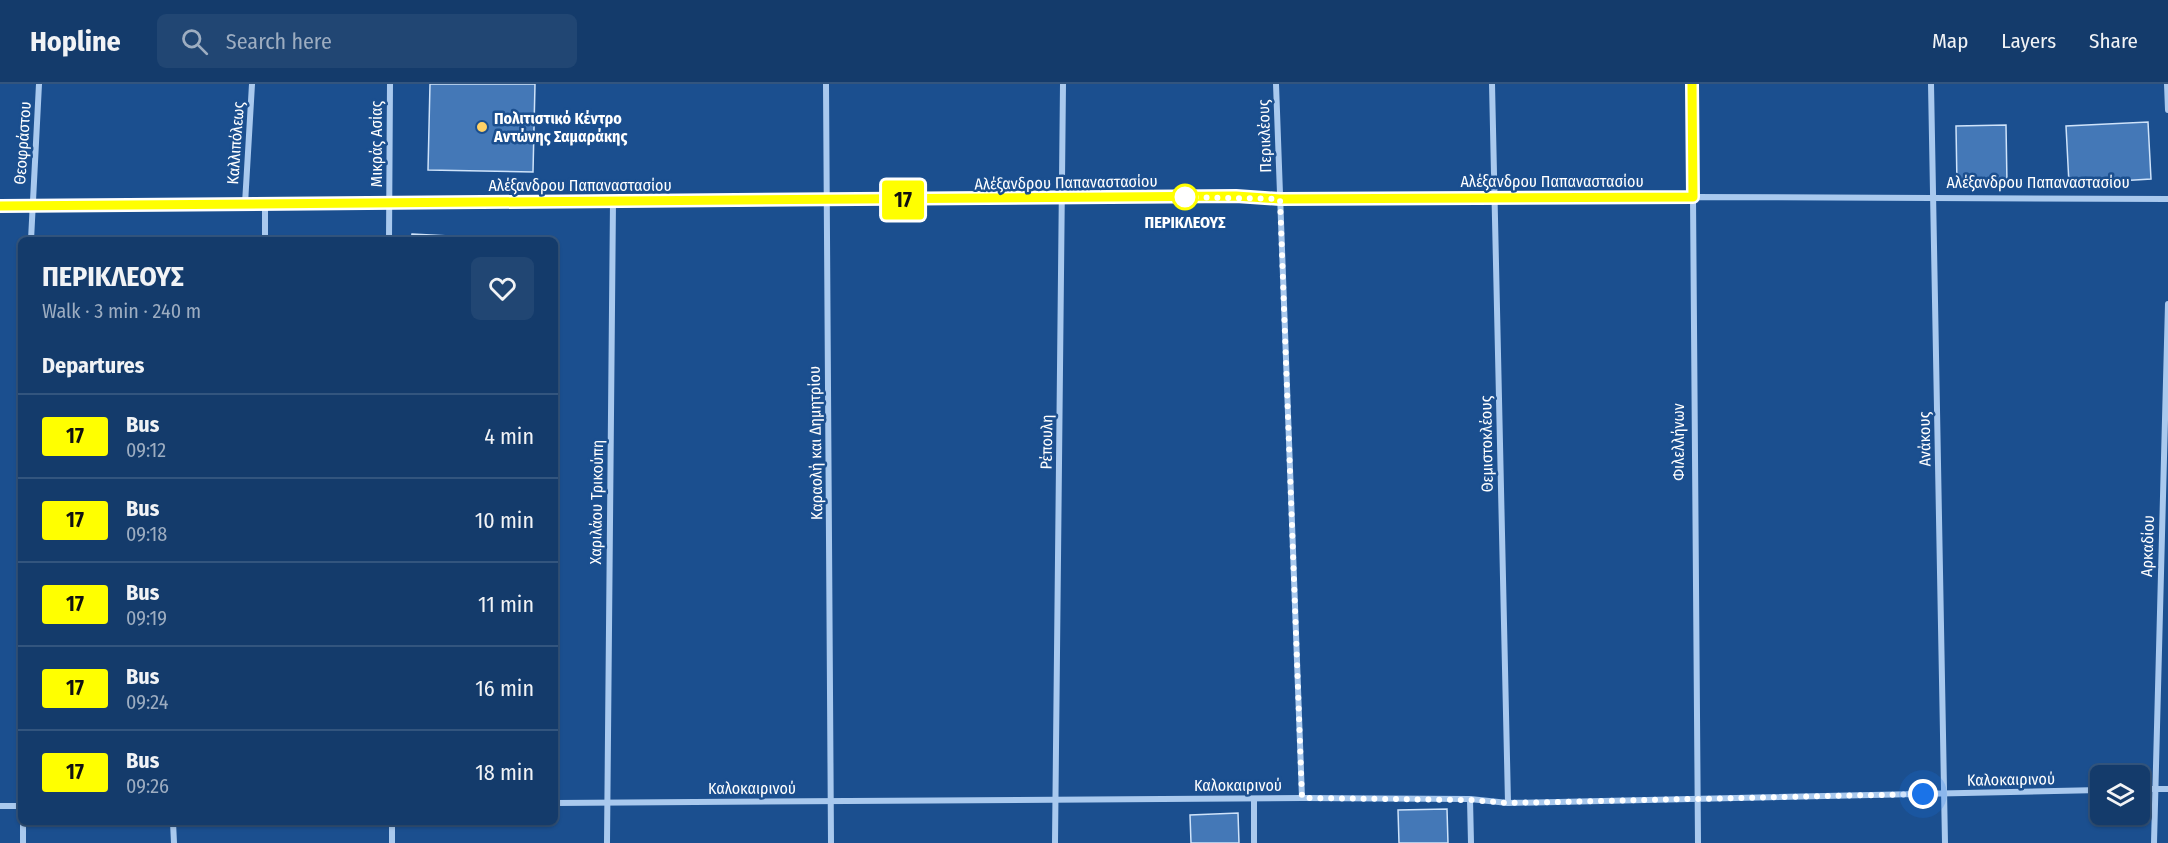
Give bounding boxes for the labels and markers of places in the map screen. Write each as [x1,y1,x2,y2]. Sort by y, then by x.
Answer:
place label: Πολιτιστικό Κέντρο Αντώνης Σαμαράκης [493,109,627,146]
marker: Πολιτιστικό Κέντρο Αντώνης Σαμαράκης [475,120,489,134]
marker: ΠΕΡΙΚΛΕΟΥΣ [1172,184,1198,210]
place label: ΠΕΡΙΚΛΕΟΥΣ [1145,213,1225,232]

